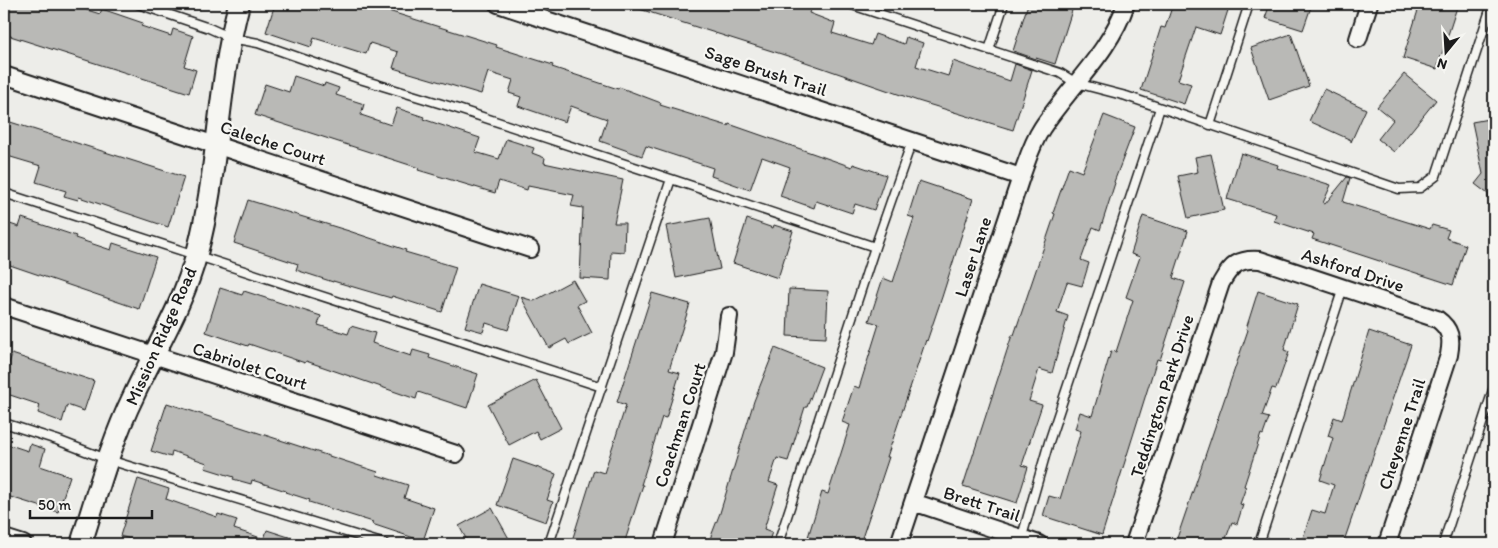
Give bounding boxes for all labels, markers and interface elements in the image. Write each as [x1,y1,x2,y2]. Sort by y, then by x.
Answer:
north arrow [1420,28,1470,78]
street label: Sage Brush Trail [702,41,830,101]
text: N [1435,54,1449,73]
street label: Caleche Court [217,116,329,170]
street label: Laser Lane [950,214,996,300]
street label: Ashford Drive [1299,243,1407,297]
street label: Mission Ridge Road [121,263,202,409]
street label: Teddington Park Drive [1125,312,1199,480]
street label: Cabriolet Court [190,337,310,395]
street label: Coachman Court [649,359,711,490]
street label: Cheyenne Trail [1374,375,1430,493]
street label: Brett Trail [941,481,1023,527]
scale bar [30,488,152,520]
text: 50 m [38,496,71,514]

